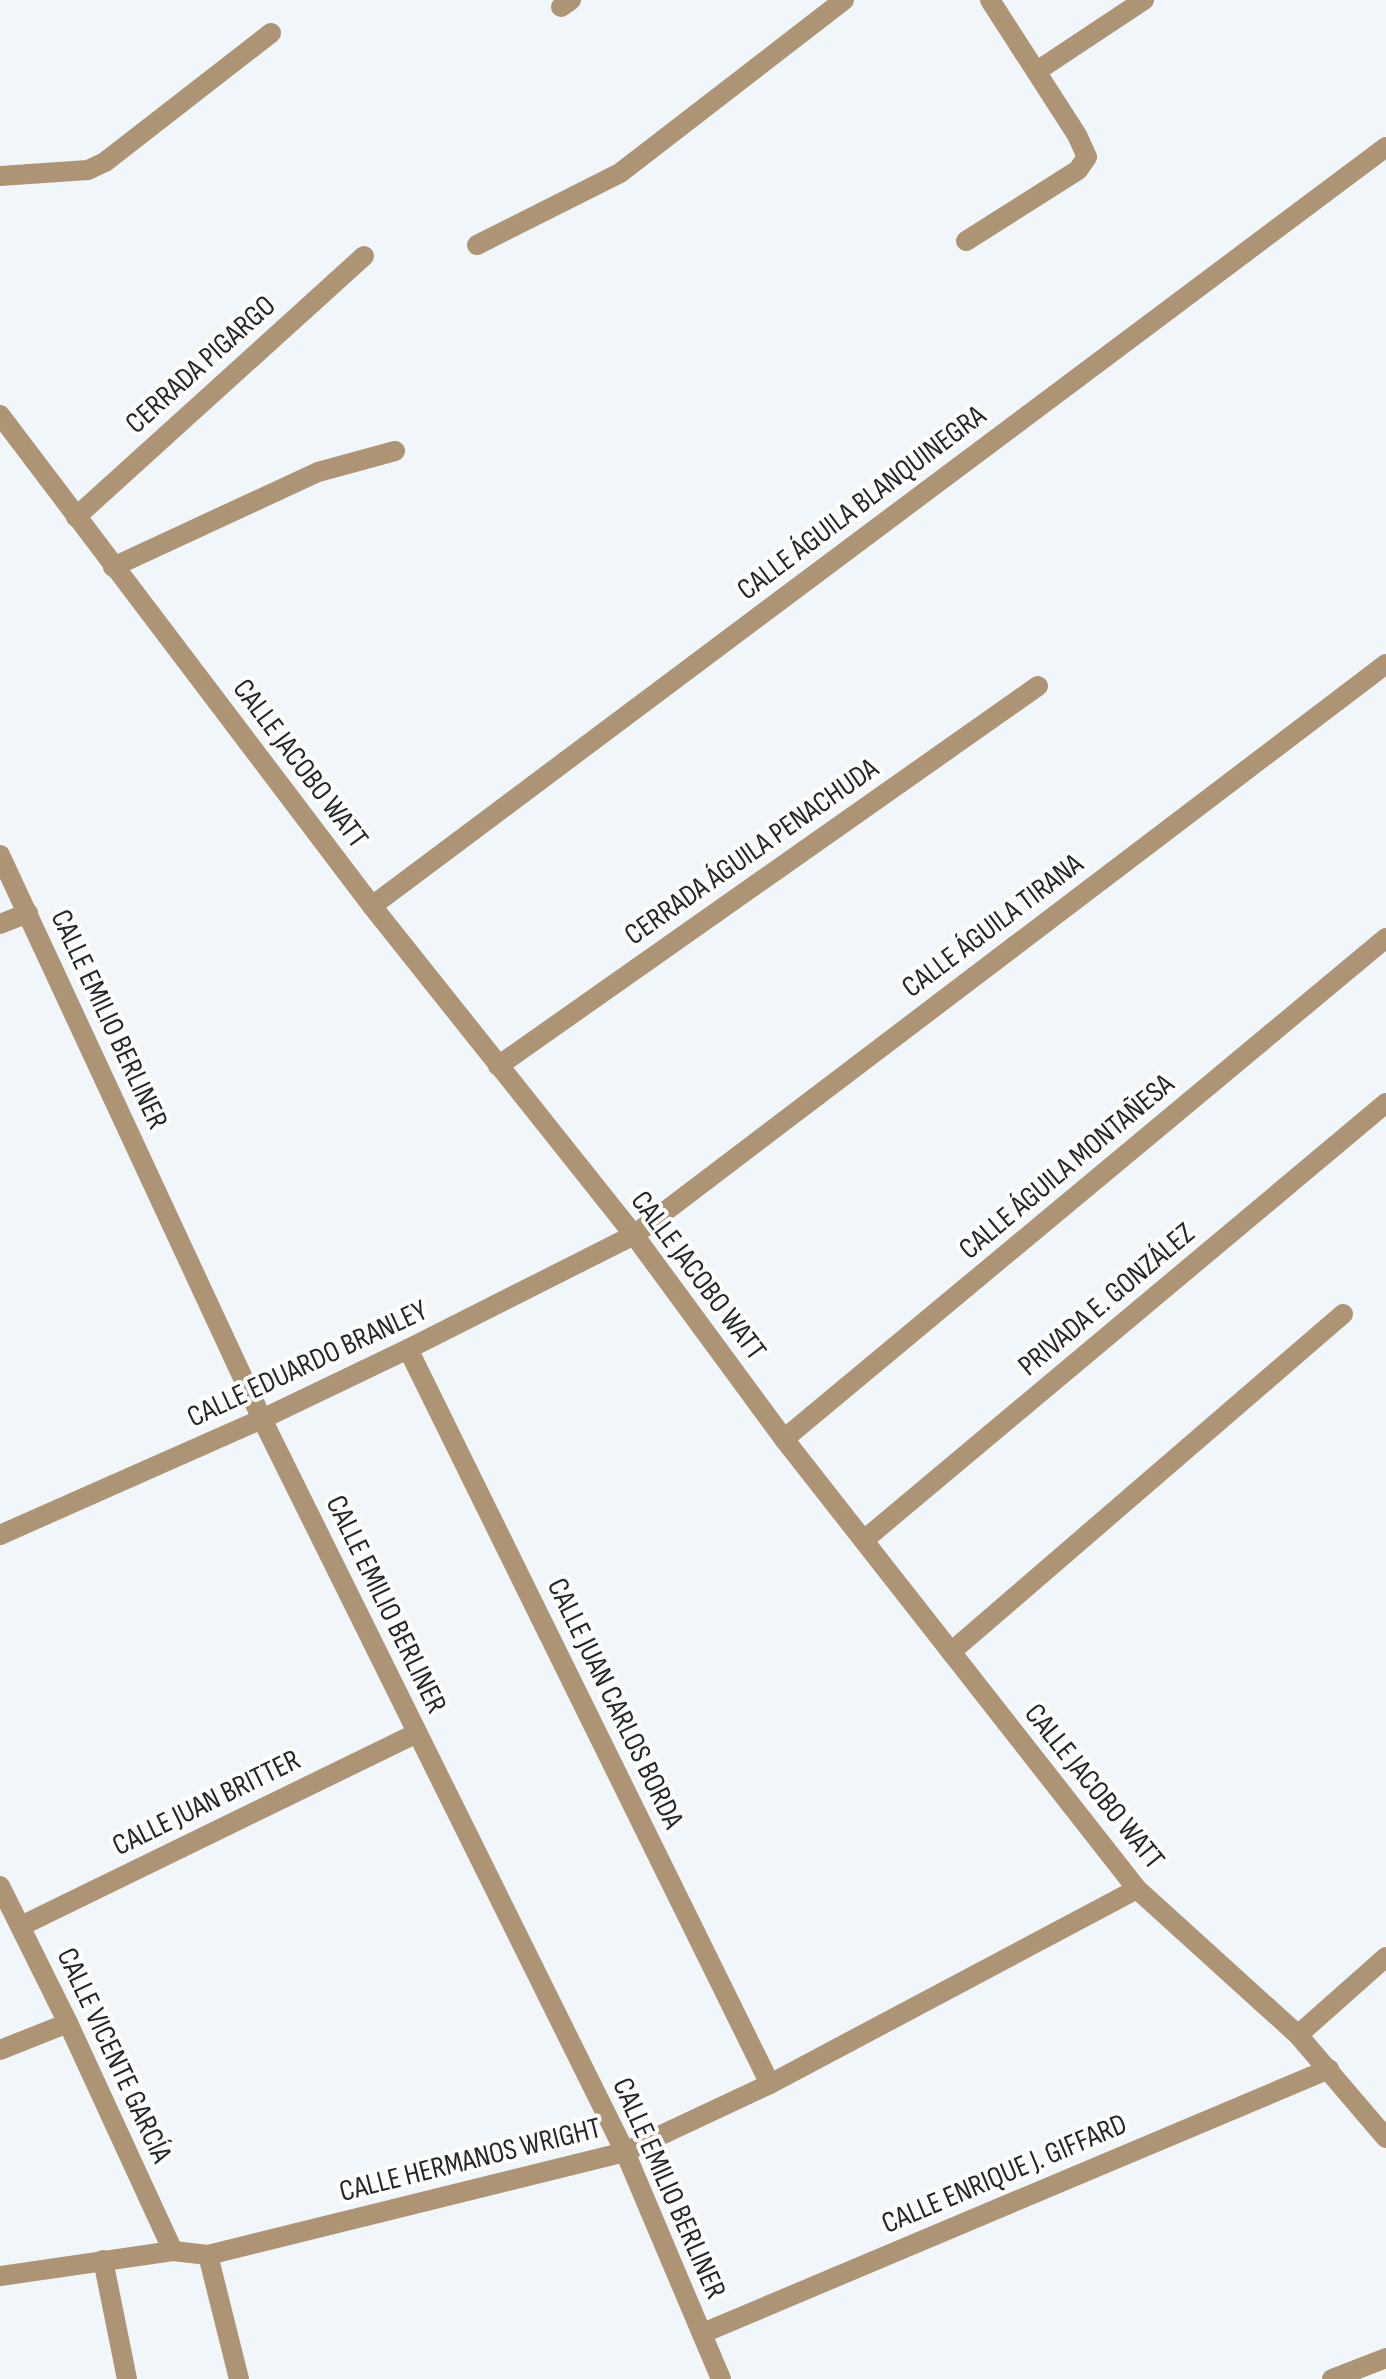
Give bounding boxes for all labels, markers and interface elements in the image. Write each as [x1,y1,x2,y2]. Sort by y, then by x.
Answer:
street label: CERRADA PIGARGO [118,288,283,441]
street label: CALLE ÁGUILA BLANQUINEGRA [730,398,993,608]
street label: CALLE JACOBO WATT [225,672,376,855]
street label: CERRADA ÁGUILA PENACHUDA [618,751,886,953]
street label: CALLE ÁGUILA TIRANA [895,846,1090,1006]
street label: CALLE EMILIO BERLINER [42,904,176,1135]
street label: CALLE ÁGUILA MONTAÑESA [952,1066,1181,1267]
street label: CALLE JACOBO WATT [623,1184,774,1367]
street label: PRIVADA E. GONZÁLEZ [1011,1216,1202,1384]
street label: CALLE EDUARDO BRANLEY [182,1292,434,1435]
street label: CALLE EMILIO BERLINER [318,1490,454,1719]
street label: CALLE JUAN CARLOS BORDA [539,1573,691,1835]
street label: CALLE JACOBO WATT [1017,1697,1172,1877]
street label: CALLE JUAN BRITTER [107,1742,306,1864]
street label: CALLE VICENTE GARCÍA [49,1942,180,2169]
street label: CALLE EMILIO BERLINER [604,2072,734,2305]
street label: CALLE ENRIQUE J. GIFFARD [876,2106,1132,2242]
street label: CALLE HERMANOS WRIGHT [336,2110,605,2210]

